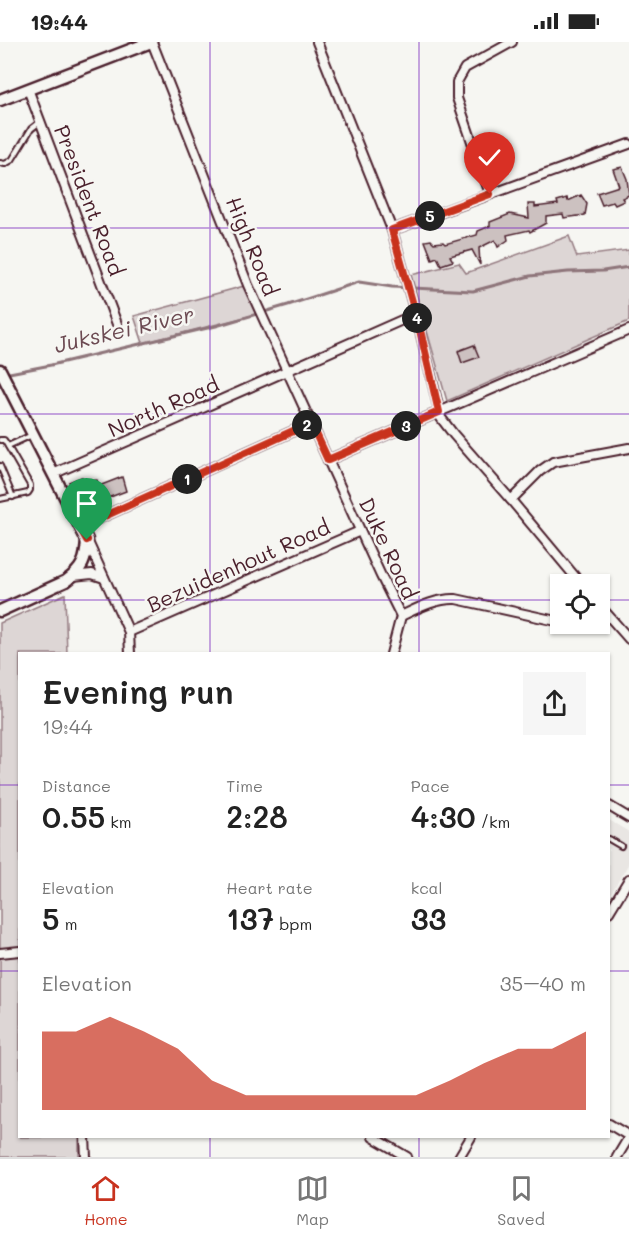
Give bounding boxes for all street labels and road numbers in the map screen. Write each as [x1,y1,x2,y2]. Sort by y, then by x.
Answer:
street label: President Road [49,121,131,279]
street label: High Road [221,193,285,299]
street label: North Road [103,370,223,442]
street label: Duke Road [354,493,424,603]
street label: Bezuidenhout Road [142,512,334,618]

